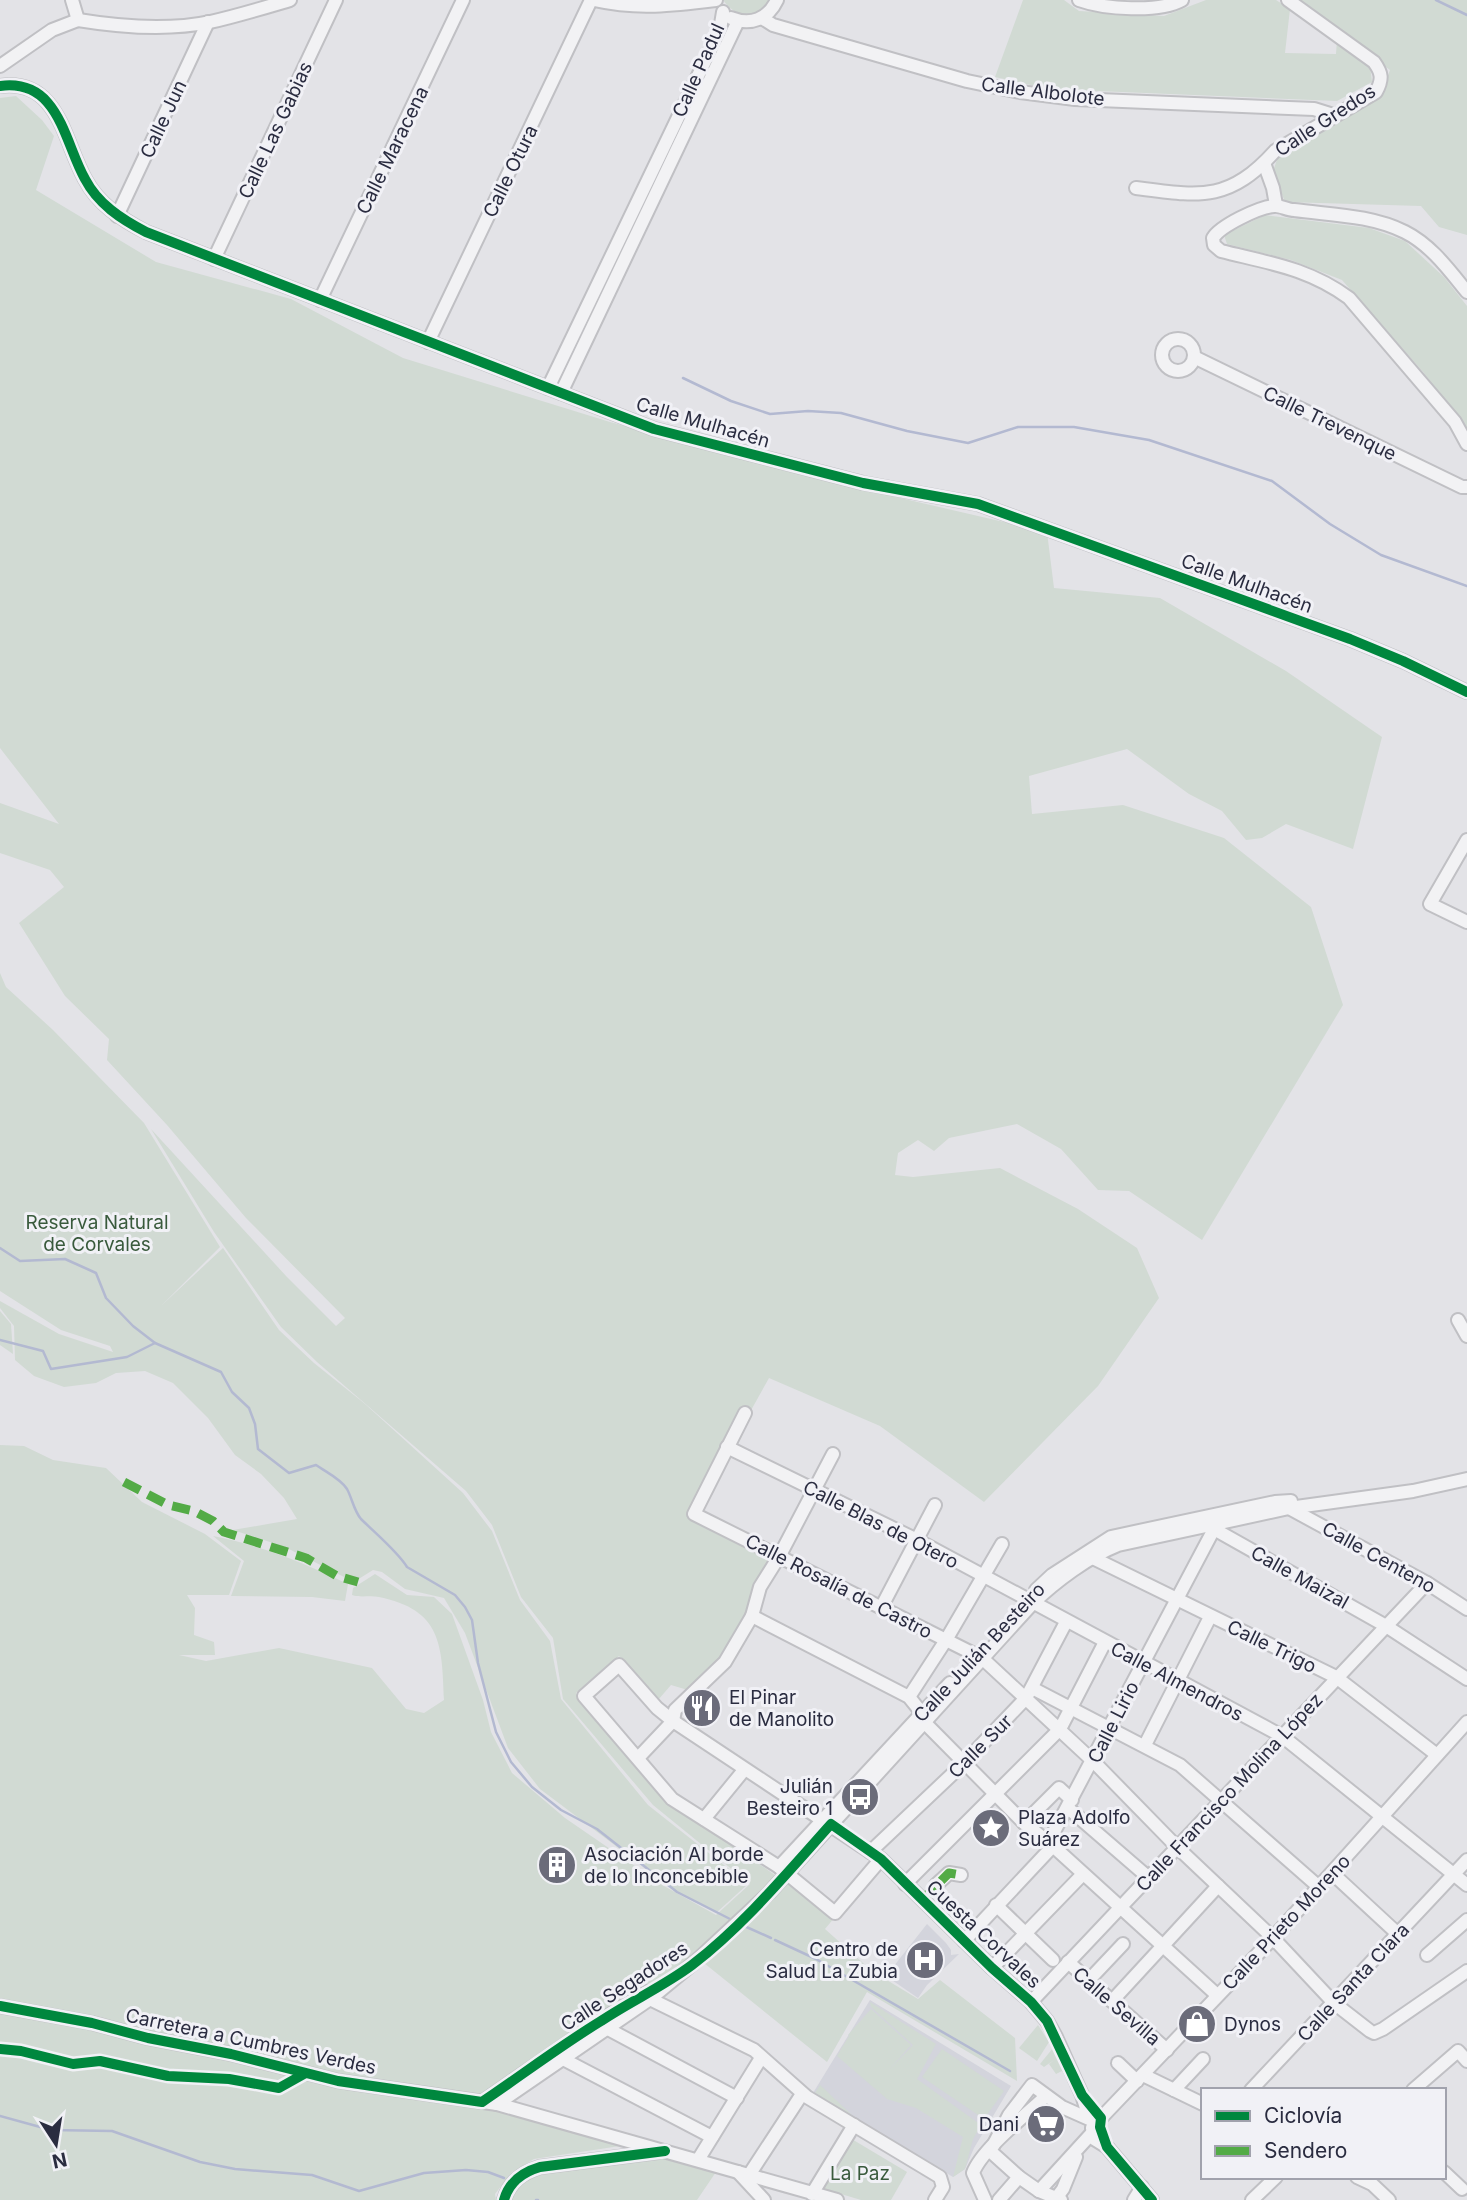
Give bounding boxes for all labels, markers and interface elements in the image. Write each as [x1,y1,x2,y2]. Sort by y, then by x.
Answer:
street label: Calle Padul [668,20,729,121]
street label: Calle Las Gabias [234,58,317,202]
street label: Calle Albolote [980,73,1106,110]
street label: Calle Jun [135,77,192,162]
street label: Calle Gredos [1271,79,1380,161]
street label: Calle Maracena [352,82,433,218]
street label: Calle Otura [478,121,543,221]
street label: Calle Trevenque [1259,381,1400,466]
street label: Calle Mulhacén [633,392,772,453]
street label: Calle Mulhacén [1178,549,1316,618]
park label: Reserva Natural de Corvales [25,1211,169,1256]
street label: Calle Blas de Otero [799,1475,962,1574]
street label: Calle Centeno [1318,1517,1439,1598]
street label: Calle Rosalía de Castro [742,1529,936,1644]
street label: Calle Maizal [1247,1541,1353,1614]
street label: Calle Julián Besteiro [909,1578,1050,1727]
street label: Calle Trigo [1223,1615,1320,1678]
street label: Calle Almendros [1107,1637,1247,1726]
street label: Calle Lirio [1083,1677,1144,1767]
place label: El Pinar de Manolito [729,1686,834,1731]
restaurant icon: El Pinar de Manolito [681,1687,723,1729]
street label: Calle Francisco Molina López [1131,1688,1327,1896]
street label: Calle Sur [944,1710,1017,1783]
place label: Julián Besteiro 1 [746,1775,833,1820]
bus stop icon: Julián Besteiro 1 [839,1776,881,1818]
place label: Plaza Adolfo Suárez [1018,1806,1131,1851]
place icon: Plaza Adolfo Suárez [970,1807,1012,1849]
place label: Asociación Al borde de lo Inconcebible [584,1843,764,1888]
building icon: Asociación Al borde de lo Inconcebible [536,1844,578,1886]
street label: Calle Prieto Moreno [1217,1850,1355,1995]
street label: Cuesta Corvales [922,1875,1046,1993]
street label: Calle Santa Clara [1293,1918,1414,2046]
street label: Calle Segadores [556,1937,692,2036]
place label: Centro de Salud La Zubia [765,1938,898,1983]
hospital icon: Centro de Salud La Zubia [904,1939,946,1981]
street label: Calle Sevilla [1068,1962,1165,2051]
shop icon: Dynos [1176,2003,1218,2045]
street label: Carretera a Cumbres Verdes [123,2004,378,2079]
place label: Dynos [1224,2013,1281,2036]
legend [1201,2088,1446,2179]
supermarket icon: Dani [1025,2103,1067,2145]
text: Ciclovía [1264,2103,1342,2128]
north arrow [21,2109,91,2179]
place label: Dani [979,2113,1019,2136]
text: Sendero [1264,2138,1347,2163]
text: N [50,2147,69,2173]
park label: La Paz [830,2162,890,2185]

